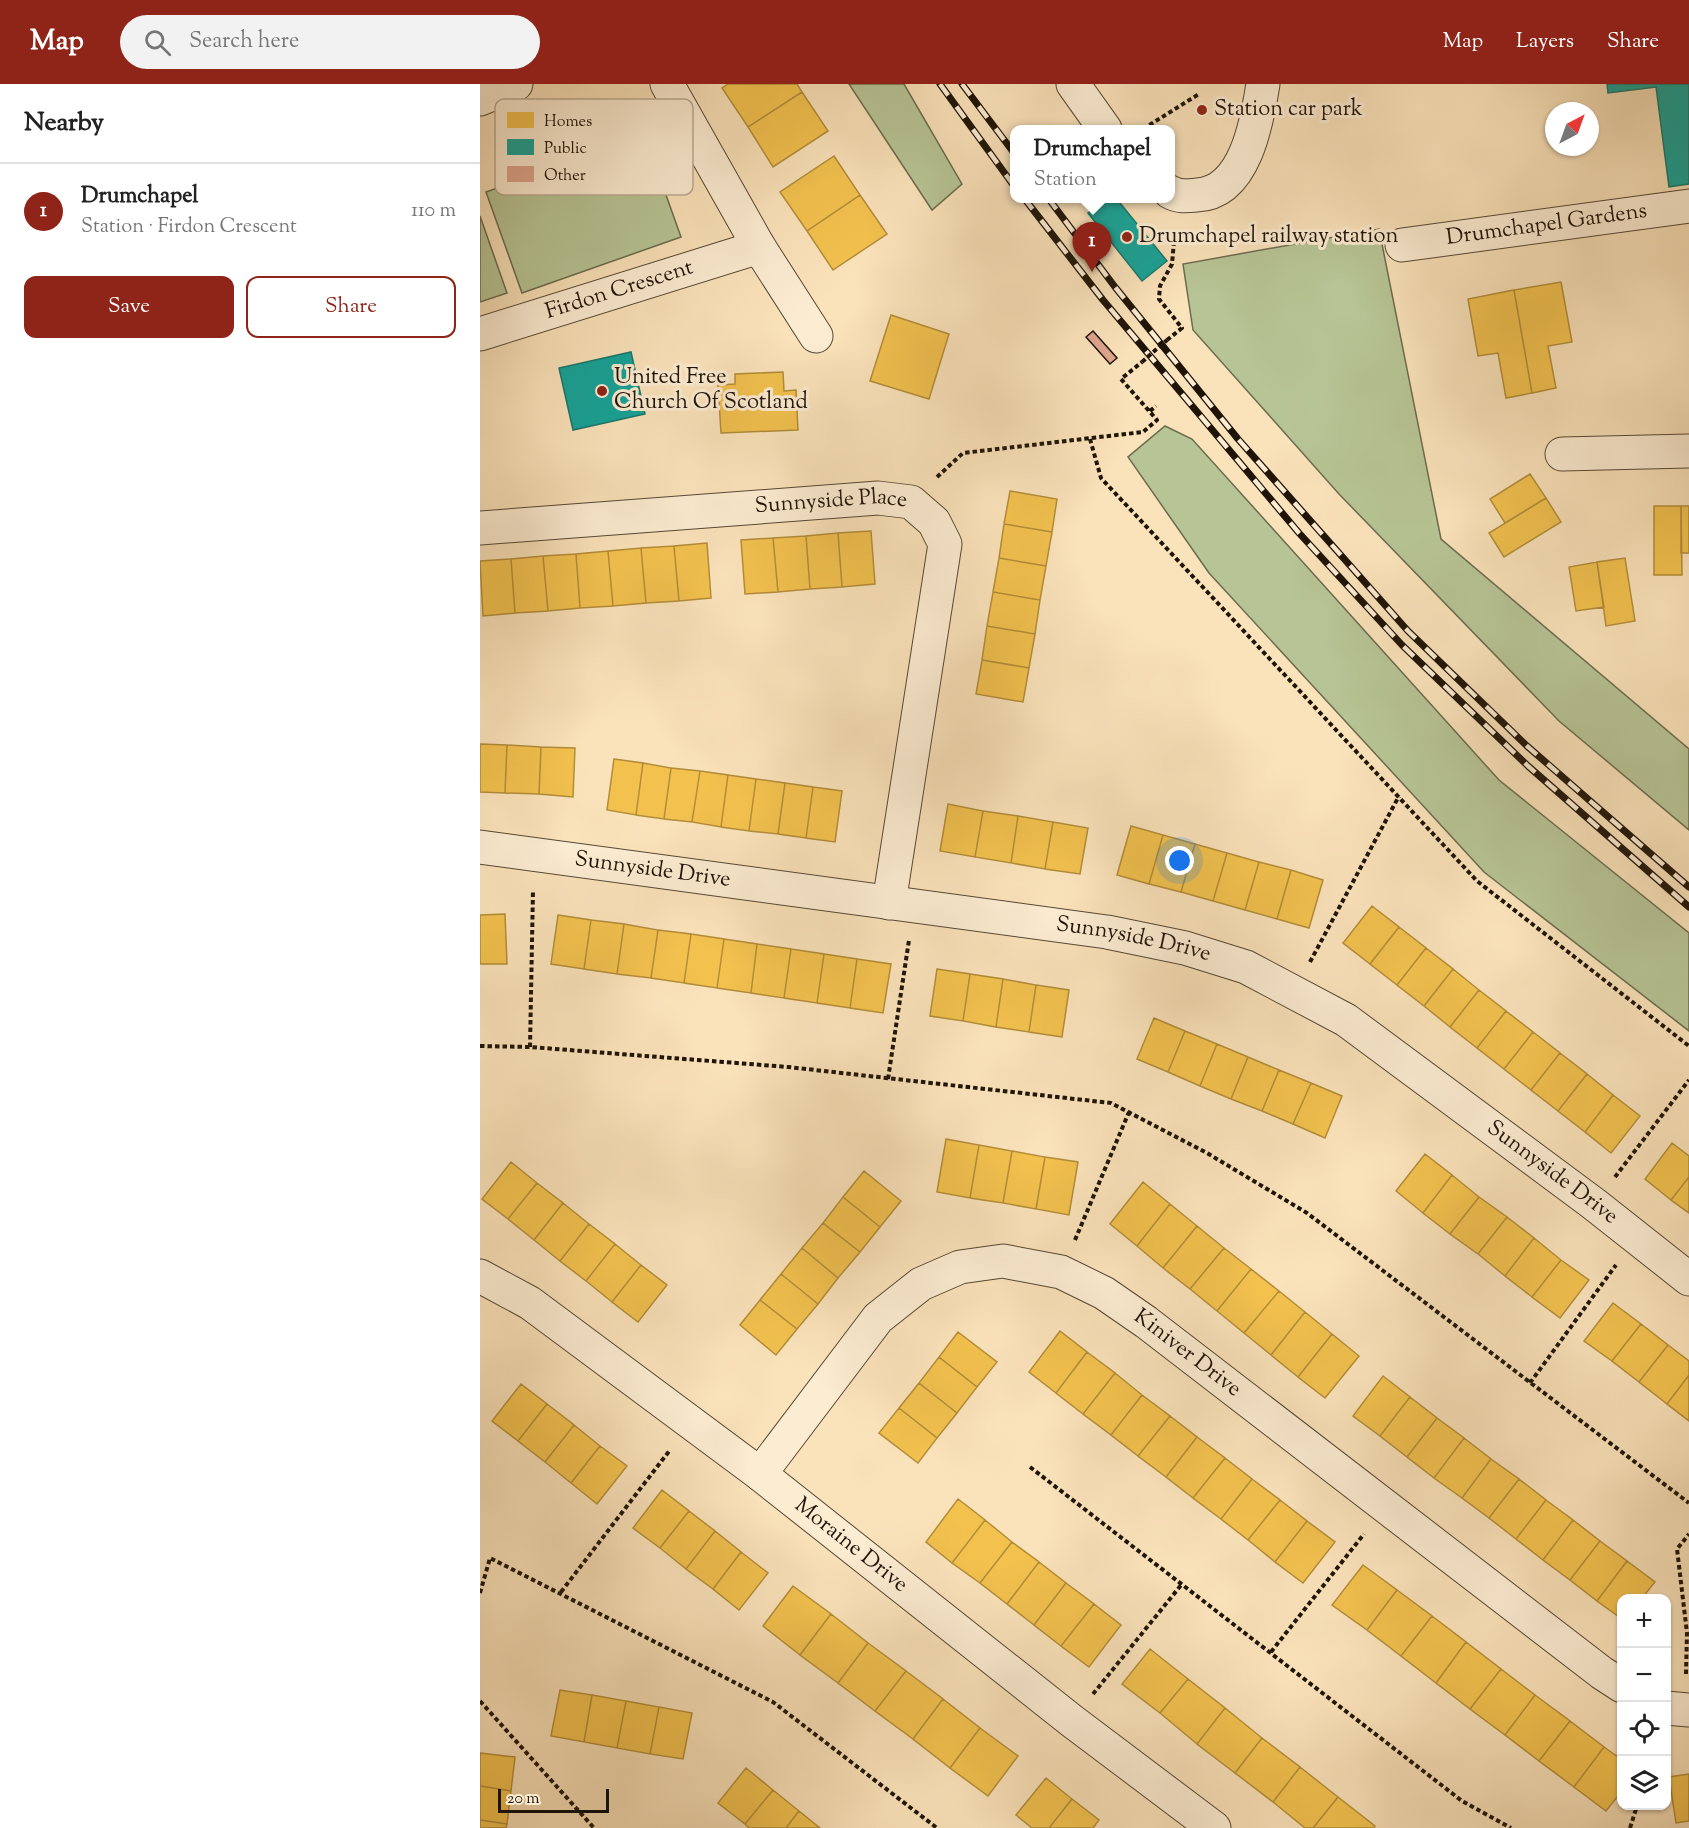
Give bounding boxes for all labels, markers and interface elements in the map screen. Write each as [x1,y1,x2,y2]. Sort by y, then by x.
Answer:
search box [120,15,540,69]
text: Map [30,22,84,62]
icon: search [141,26,174,59]
text: Search here [189,26,299,58]
text: Map [1443,27,1483,57]
text: Layers [1516,27,1574,57]
text: Share [1607,27,1659,57]
place label: Station car park [1214,94,1363,126]
legend [495,99,693,195]
north arrow [1545,102,1599,156]
marker: Station car park [1195,103,1209,117]
text: Nearby [24,105,104,142]
text: Homes [544,111,592,134]
popup [1010,125,1175,203]
text: Drumchapel [1034,134,1151,166]
text: Public [544,138,587,161]
text: Other [544,165,586,188]
text: Station [1034,166,1097,195]
text: Drumchapel [81,181,198,213]
street label: Drumchapel Gardens [1444,196,1649,255]
text: 1 [40,197,47,226]
text: 110 m [411,197,456,226]
text: Station · Firdon Crescent [81,213,297,242]
place label: Drumchapel railway station [1139,221,1398,253]
pin: 1 [1072,222,1112,272]
marker: Drumchapel railway station [1120,230,1134,244]
street label: Firdon Crescent [541,252,698,329]
button: Save [24,276,234,338]
button: Share [246,276,456,338]
place label: United Free Church Of Scotland [614,362,808,419]
marker: United Free Church Of Scotland [595,384,609,398]
street label: Sunnyside Place [754,482,909,523]
street label: Sunnyside Drive [572,844,732,897]
your location [1165,846,1194,875]
street label: Sunnyside Drive [1054,909,1215,971]
street label: Sunnyside Drive [1479,1113,1625,1233]
street label: Kiniver Drive [1127,1302,1248,1405]
street label: Moraine Drive [787,1491,914,1601]
map controls [1617,1594,1671,1810]
button: + [1617,1594,1671,1648]
button: − [1617,1648,1671,1702]
button: locate [1617,1702,1671,1756]
button: layers [1617,1756,1671,1810]
scale bar [498,1786,609,1814]
text: 20 m [507,1788,540,1811]

